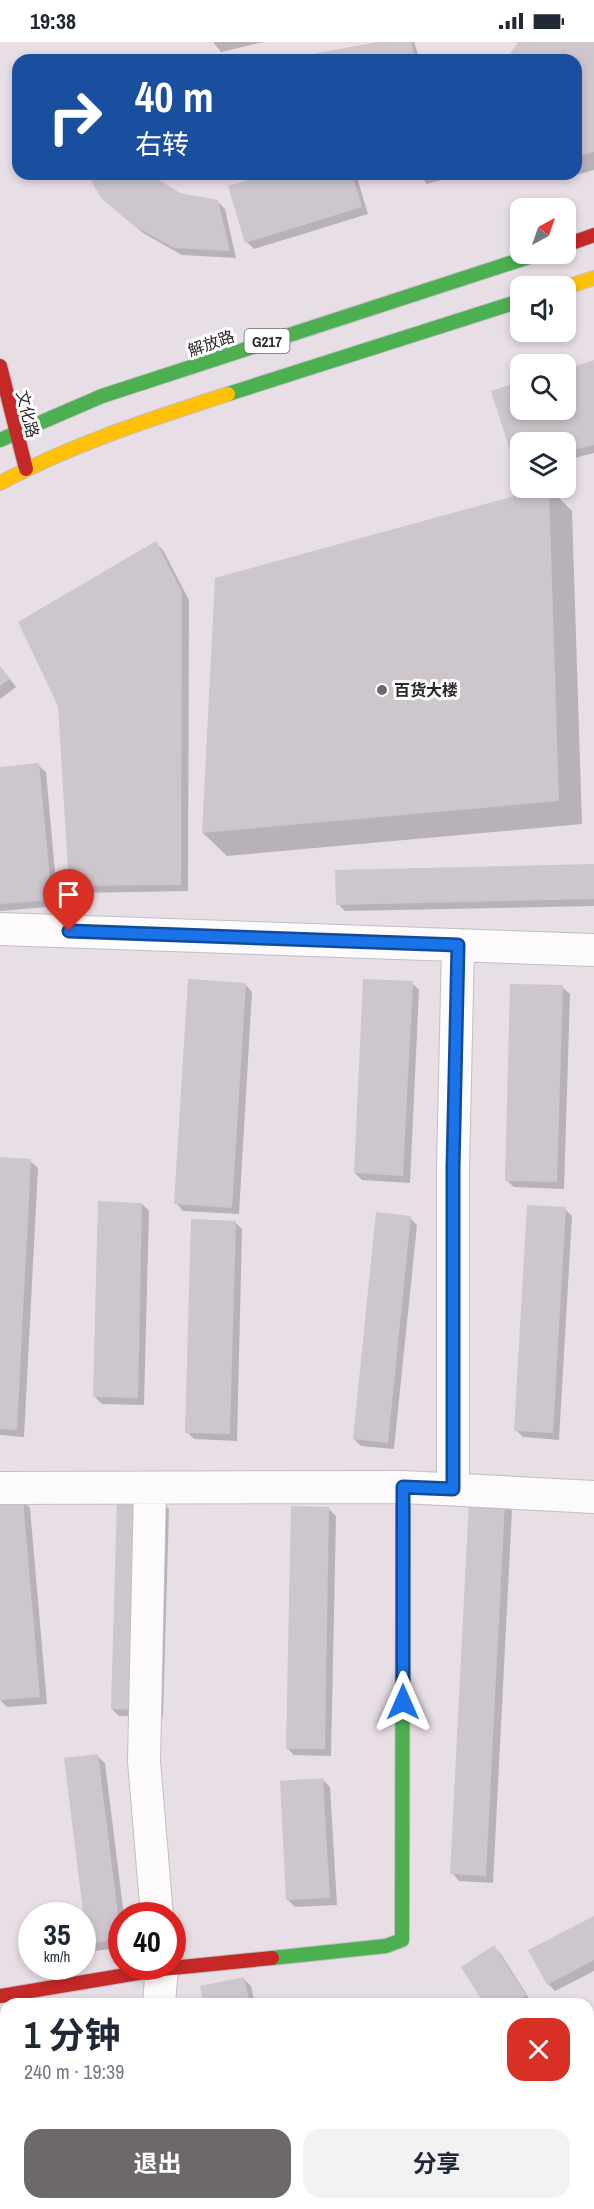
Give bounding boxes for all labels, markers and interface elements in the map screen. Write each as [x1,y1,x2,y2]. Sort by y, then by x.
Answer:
text: 19:38 [30,6,76,36]
text: 40 m [135,69,214,125]
icon: right [36,78,114,156]
text: 右转 [135,126,189,162]
north arrow [510,198,576,264]
map controls [510,198,576,498]
button: sound [510,276,576,342]
street label: 解放路 [185,325,237,361]
road number: G217 [244,329,290,353]
button: search [510,354,576,420]
street label: 文化路 [12,388,44,440]
button: layers [510,432,576,498]
place label: 百货大楼 [394,679,458,701]
marker: 百货大楼 [375,683,389,697]
pin [43,869,94,931]
icon: arrive [52,878,85,911]
position arrow [371,1670,435,1734]
speed limit sign: 40 [108,1902,186,1980]
text: 35 [43,1914,71,1954]
text: km/h [44,1946,70,1967]
text: 1 分钟 [24,2011,121,2059]
button: close [507,2018,570,2081]
text: 240 m · 19:39 [24,2058,124,2085]
button: 退出 [24,2129,291,2198]
button: 分享 [303,2129,570,2198]

